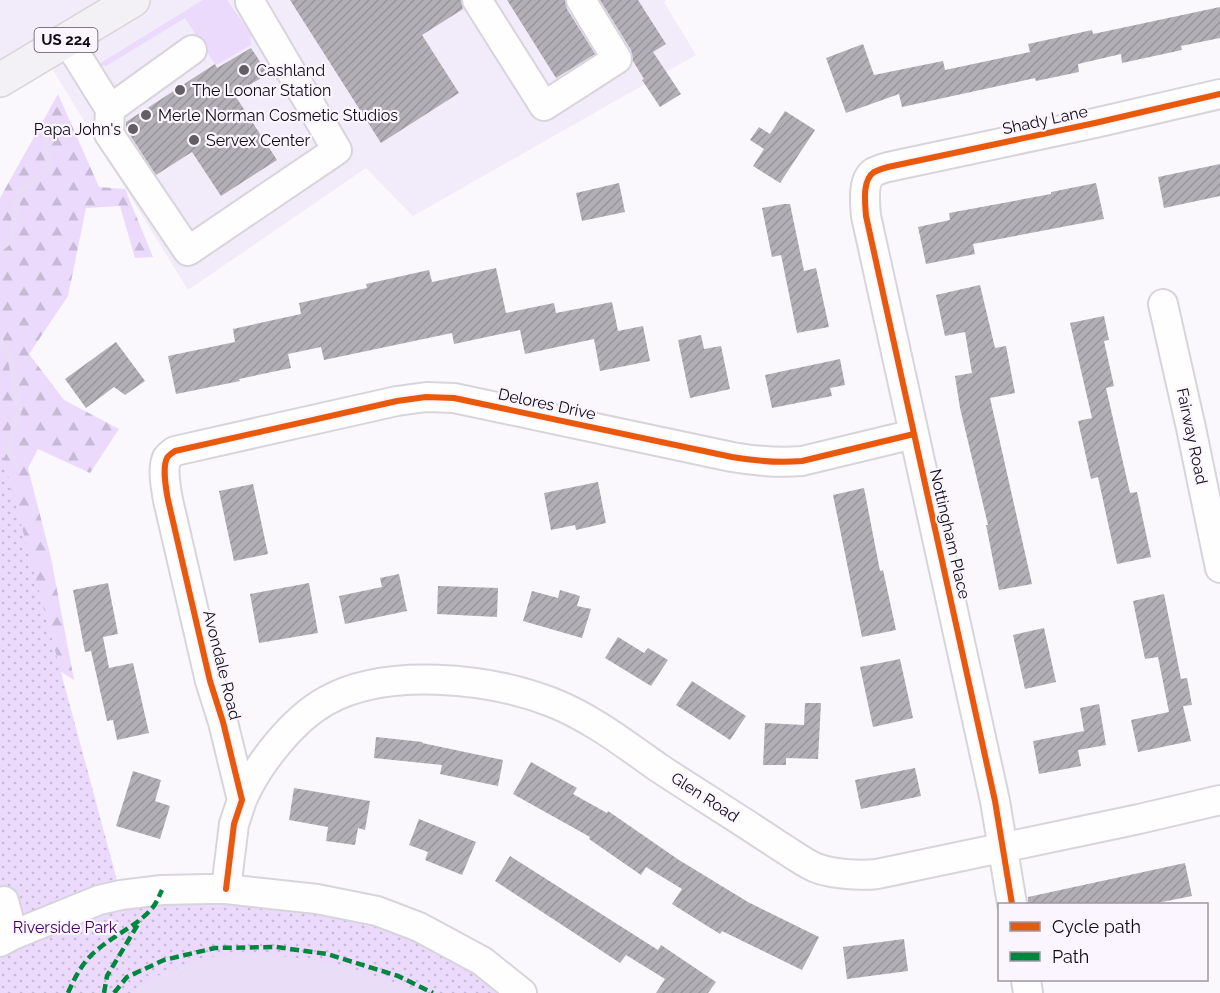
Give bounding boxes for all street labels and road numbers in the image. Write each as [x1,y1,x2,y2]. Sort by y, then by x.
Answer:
road number: US 224 [34,28,98,52]
street label: Shady Lane [1001,102,1089,138]
street label: Delores Drive [496,384,598,424]
street label: Fairway Road [1173,386,1212,486]
street label: Nottingham Place [926,467,974,601]
street label: Avondale Road [199,608,245,722]
street label: Glen Road [668,768,742,826]

